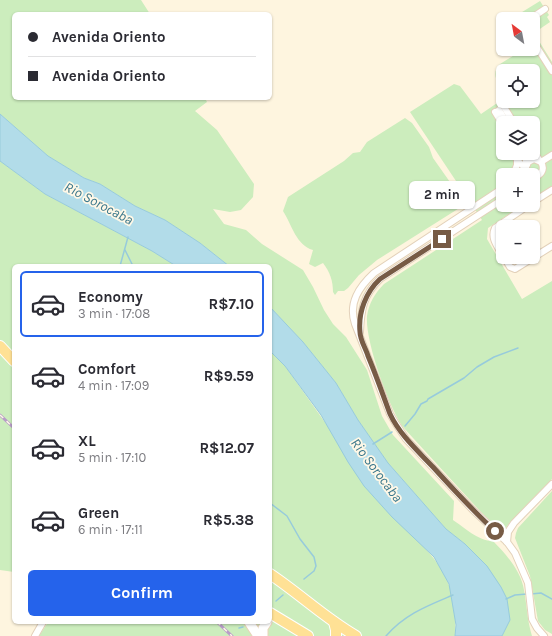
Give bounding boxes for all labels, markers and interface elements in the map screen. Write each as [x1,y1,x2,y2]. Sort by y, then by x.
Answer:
north arrow [496,12,540,56]
map controls [496,12,540,264]
text: Avenida Oriento [52,28,166,46]
button: locate [496,64,540,108]
text: Avenida Oriento [52,67,166,85]
button: layers [496,116,540,160]
button: + [496,168,540,212]
water label: Rio Sorocaba [61,178,136,229]
callout: 2 min [409,181,475,209]
text: 2 min [424,187,460,202]
button: − [496,220,540,264]
route end [433,230,451,248]
icon: car [30,286,66,322]
text: Economy [78,288,143,306]
text: R$7.10 [208,295,254,313]
text: 3 min · 17:08 [78,306,150,321]
icon: car [30,358,66,394]
text: Comfort [78,360,136,378]
text: R$9.59 [204,367,254,385]
text: 4 min · 17:09 [78,378,149,393]
icon: car [30,430,66,466]
text: XL [78,432,96,450]
water label: Rio Sorocaba [347,435,406,506]
text: R$12.07 [199,439,254,457]
text: 5 min · 17:10 [78,450,146,465]
icon: car [30,502,66,538]
text: Green [78,504,119,522]
text: R$5.38 [203,511,254,529]
text: 6 min · 17:11 [78,522,143,537]
route start [486,522,504,540]
button: Confirm [28,570,256,616]

